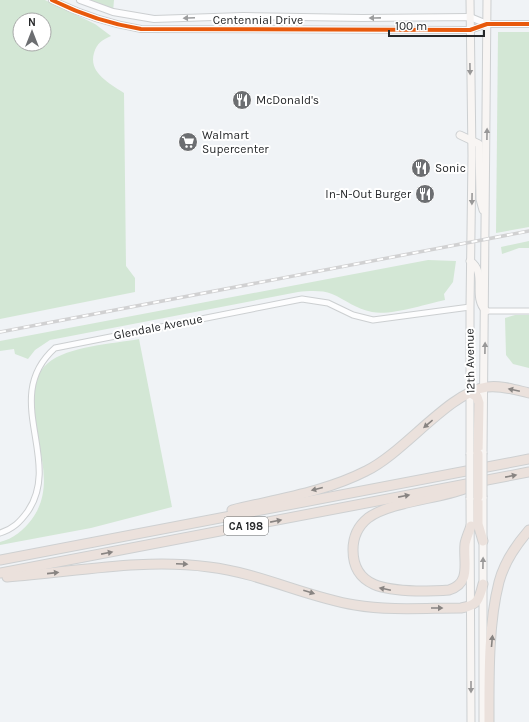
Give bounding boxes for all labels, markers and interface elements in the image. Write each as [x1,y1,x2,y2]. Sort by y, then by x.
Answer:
north arrow [12,12,52,52]
scale bar [389,12,484,38]
street label: Centennial Drive [213,13,303,27]
one-way arrow [183,14,195,21]
one-way arrow [368,15,381,21]
text: N [28,16,36,29]
text: 100 m [395,19,427,33]
one-way arrow [467,63,473,76]
restaurant icon: McDonald's [231,89,253,111]
place label: McDonald's [256,93,319,107]
one-way arrow [484,127,490,140]
place label: Walmart Supercenter [202,128,269,156]
supermarket icon: Walmart Supercenter [177,131,199,153]
restaurant icon: Sonic [410,157,432,179]
place label: Sonic [435,161,466,175]
restaurant icon: In-N-Out Burger [414,183,436,205]
place label: In-N-Out Burger [325,187,412,201]
one-way arrow [468,193,475,205]
street label: Glendale Avenue [112,312,204,342]
street label: 12th Avenue [462,328,478,394]
one-way arrow [482,341,488,354]
one-way arrow [508,386,520,392]
one-way arrow [422,420,433,429]
one-way arrow [505,473,517,479]
one-way arrow [311,486,323,492]
one-way arrow [398,493,410,499]
road number: CA 198 [224,517,268,535]
one-way arrow [270,517,282,523]
one-way arrow [101,550,113,556]
one-way arrow [480,556,486,569]
one-way arrow [176,561,188,568]
one-way arrow [47,569,59,576]
one-way arrow [379,585,391,591]
one-way arrow [303,589,315,595]
one-way arrow [431,605,444,611]
one-way arrow [488,635,495,647]
one-way arrow [468,681,474,694]

